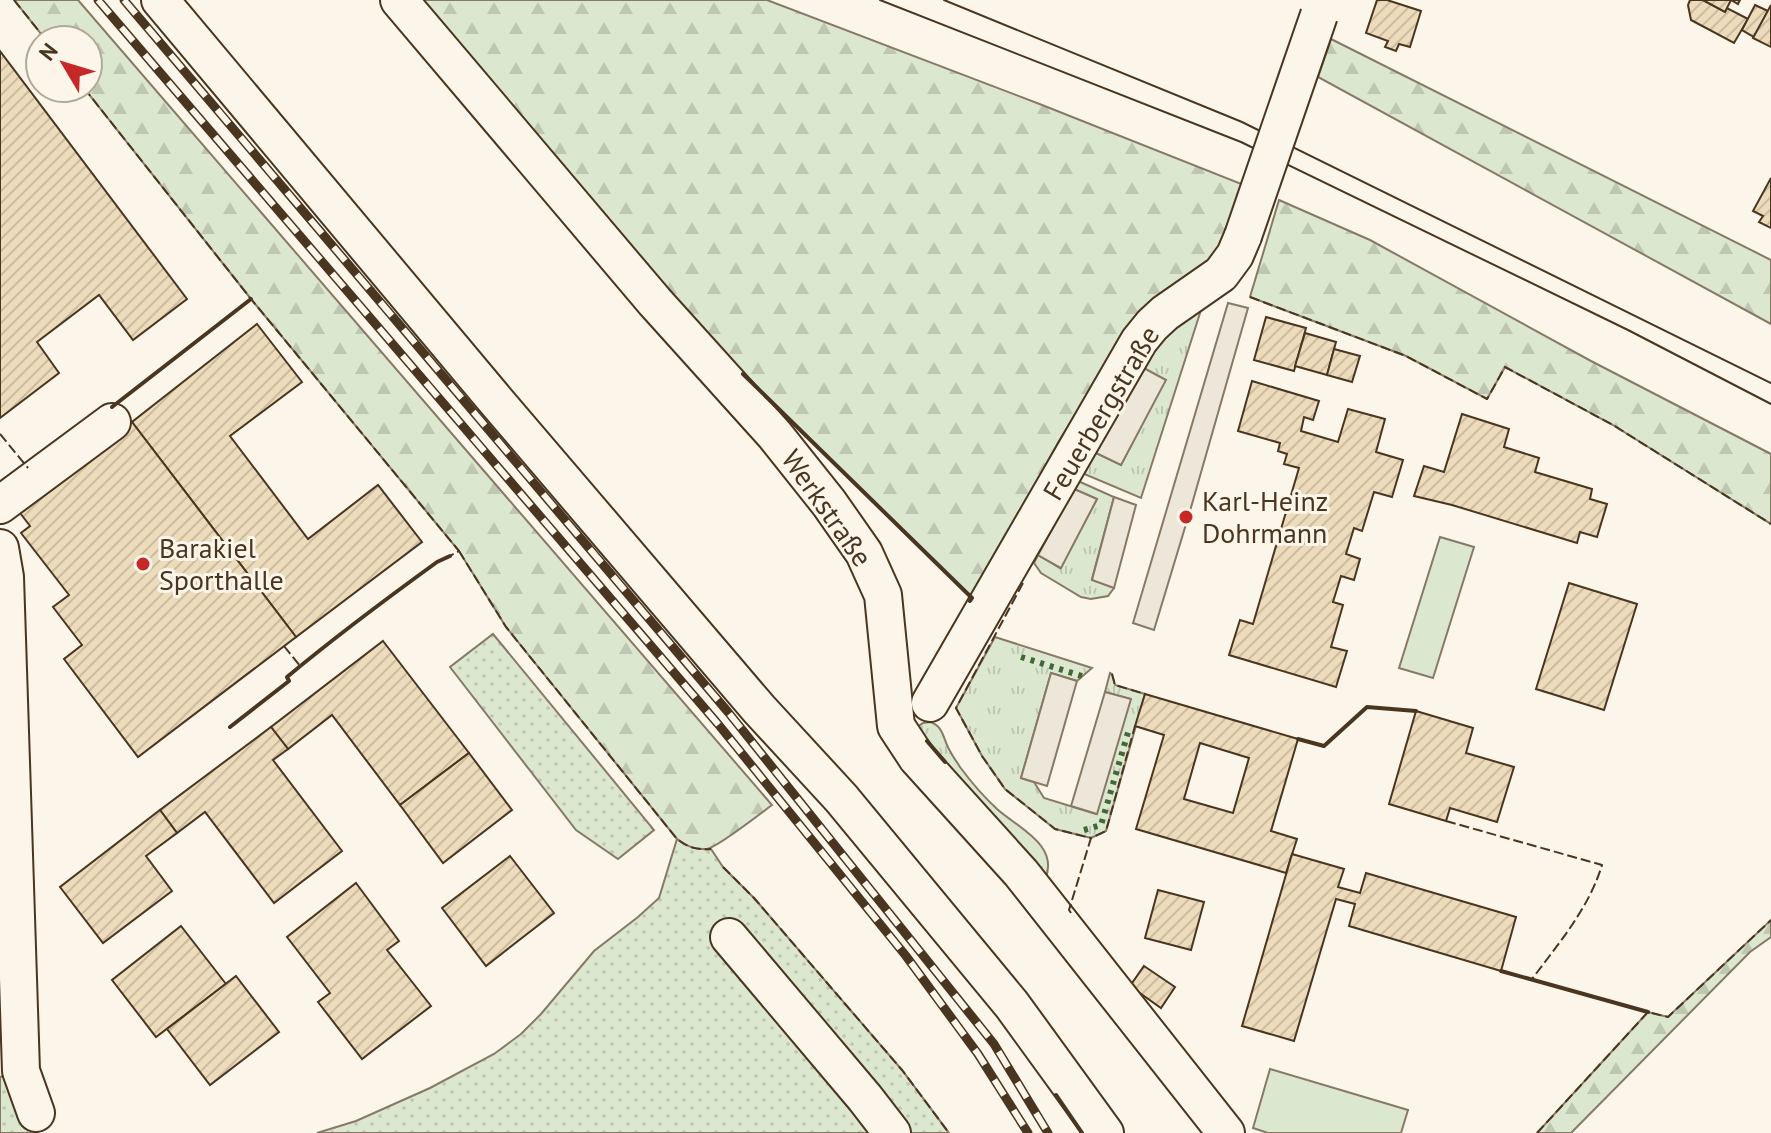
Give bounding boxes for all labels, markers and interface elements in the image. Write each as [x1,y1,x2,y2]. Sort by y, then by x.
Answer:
north arrow [24,24,104,104]
text: N [33,37,64,66]
street label: Feuerbergstraße [1034,319,1167,507]
street label: Werkstraße [774,442,881,573]
place label: Karl-Heinz Dohrmann [1202,482,1328,551]
marker: Karl-Heinz Dohrmann [1177,508,1195,526]
place label: Barakiel Sporthalle [159,529,284,598]
marker: Barakiel Sporthalle [134,555,152,573]

